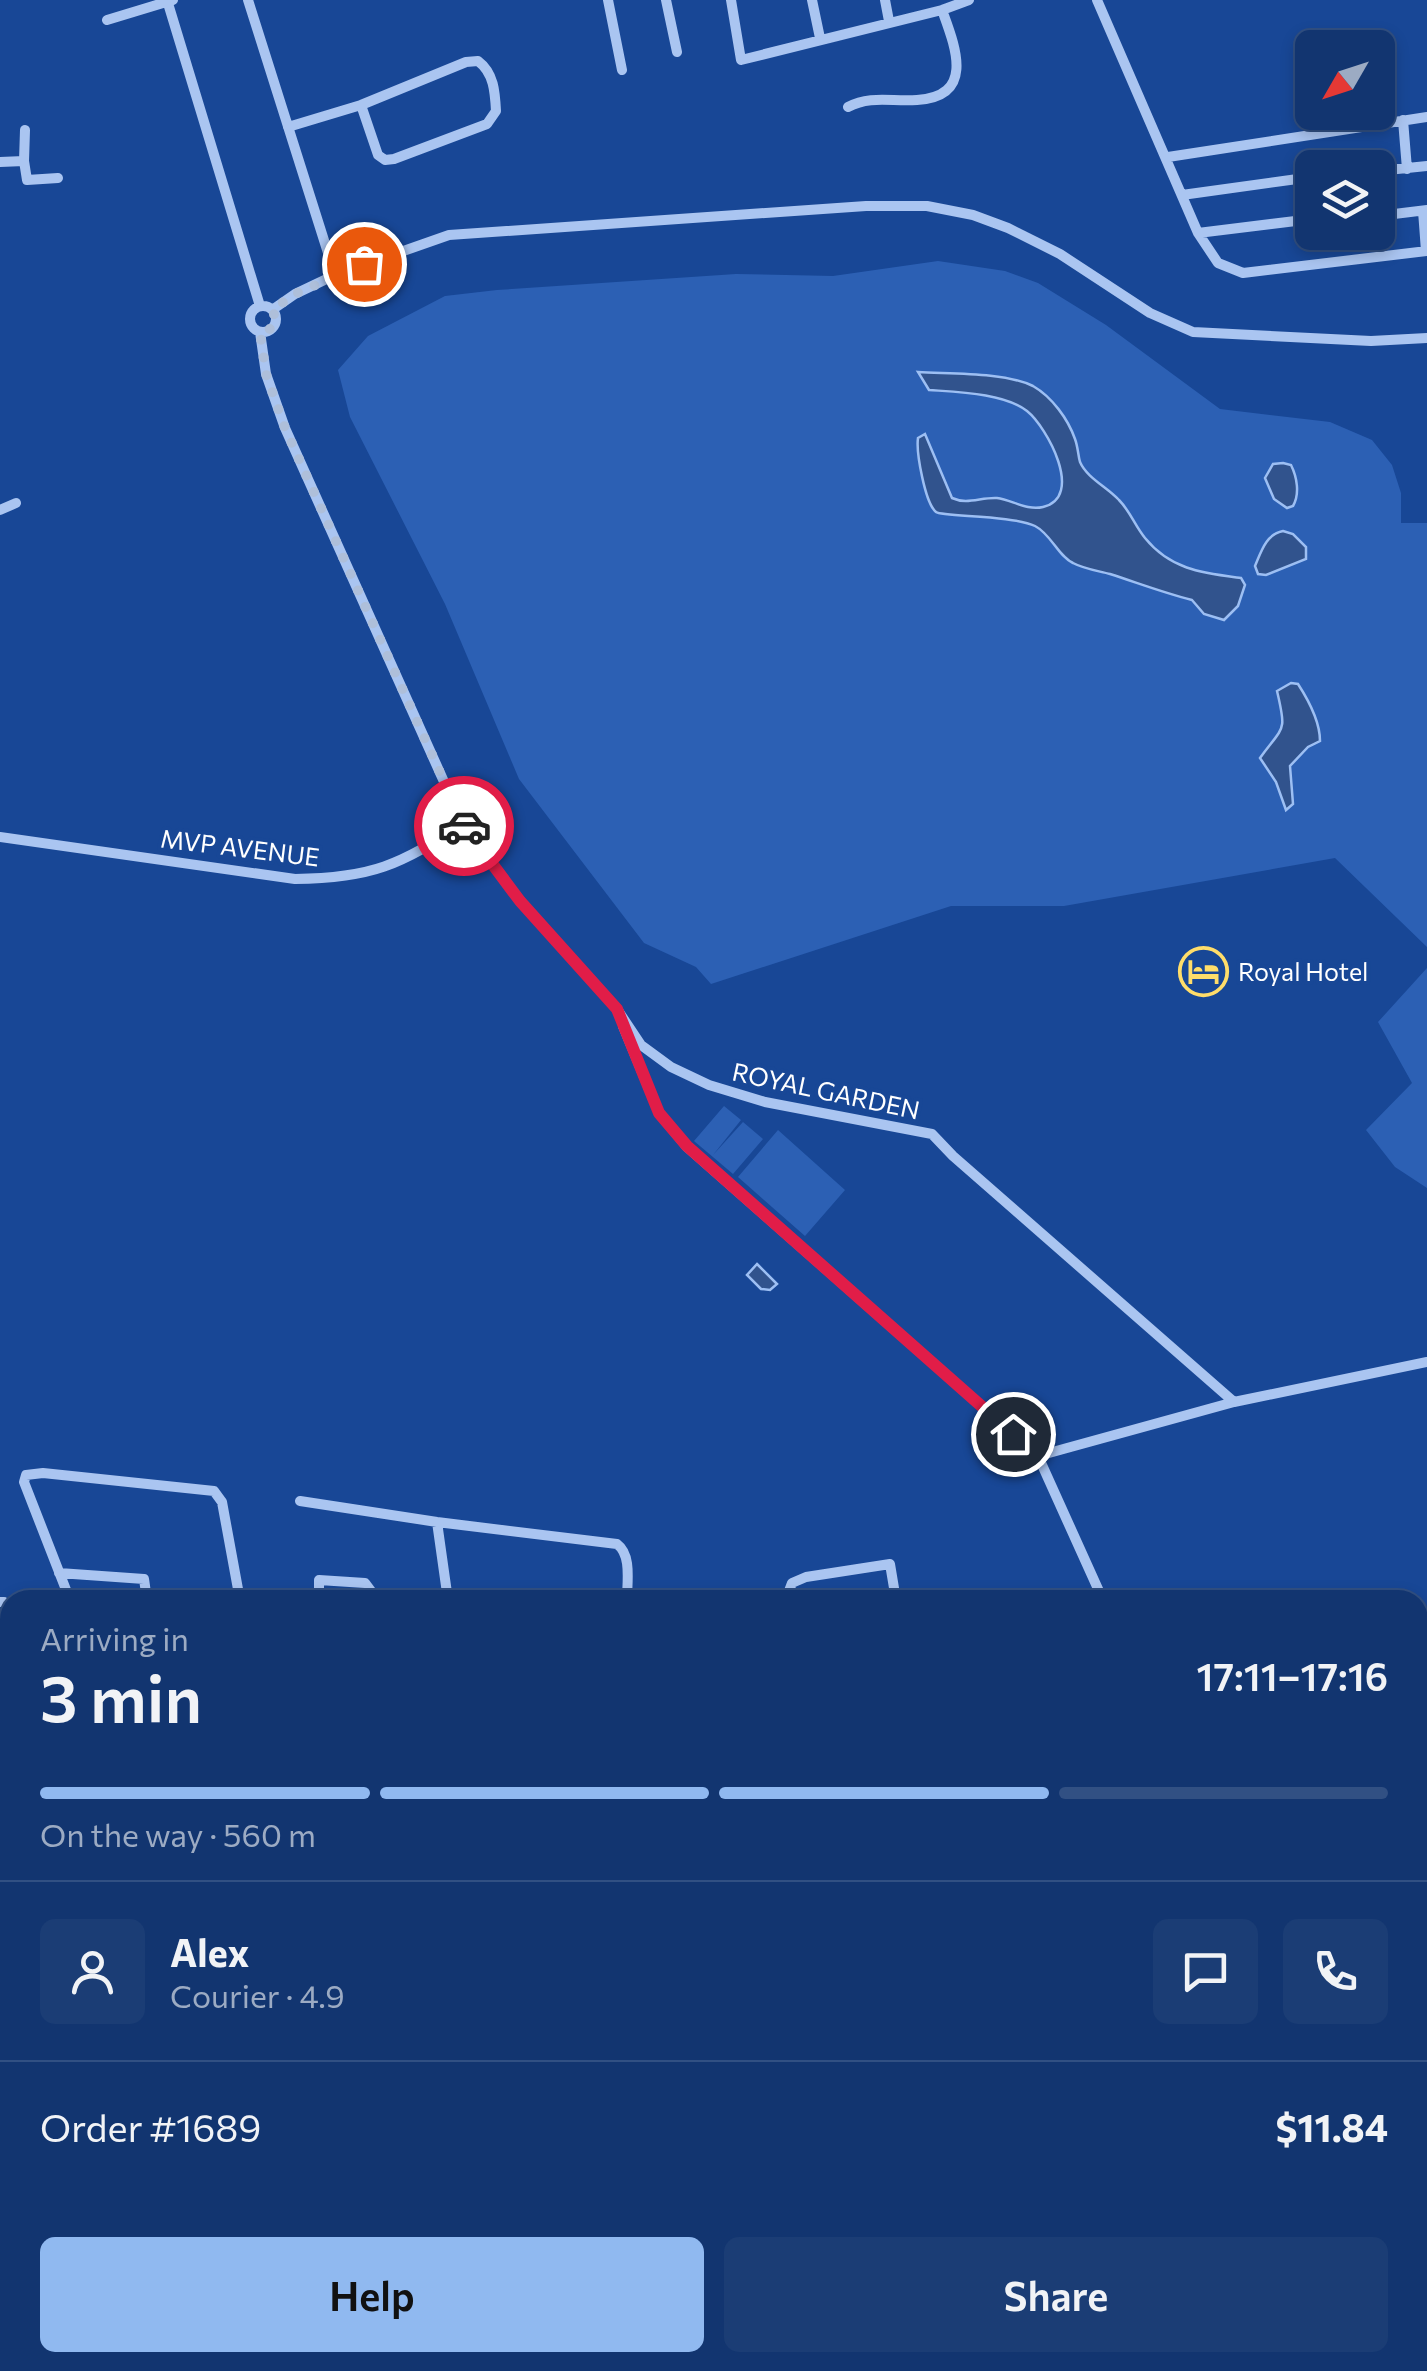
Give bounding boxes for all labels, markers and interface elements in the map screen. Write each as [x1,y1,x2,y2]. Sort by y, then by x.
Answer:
north arrow [1295,30,1395,130]
map controls [1295,30,1395,250]
button: layers [1295,150,1395,250]
pin [322,222,407,307]
icon: bag [337,237,392,292]
courier [414,776,514,876]
icon: car [437,799,492,854]
street label: MVP AVENUE [159,822,321,872]
hotel icon: Royal Hotel [1177,946,1229,998]
place label: Royal Hotel [1238,956,1368,986]
street label: ROYAL GARDEN [730,1056,923,1125]
pin [971,1392,1056,1477]
icon: home [986,1407,1041,1462]
text: Arriving in [40,1618,189,1658]
text: 17:11–17:16 [1197,1652,1388,1699]
text: 3 min [40,1656,202,1735]
text: On the way · 560 m [40,1814,316,1854]
button: person [40,1919,145,2024]
button: chat [1153,1919,1258,2024]
button: phone [1283,1919,1388,2024]
text: Alex [170,1928,249,1975]
text: Courier · 4.9 [170,1975,345,2015]
text: Order #1689 [40,2103,261,2150]
text: $11.84 [1275,2103,1388,2150]
button: Help [40,2237,704,2352]
button: Share [724,2237,1388,2352]

